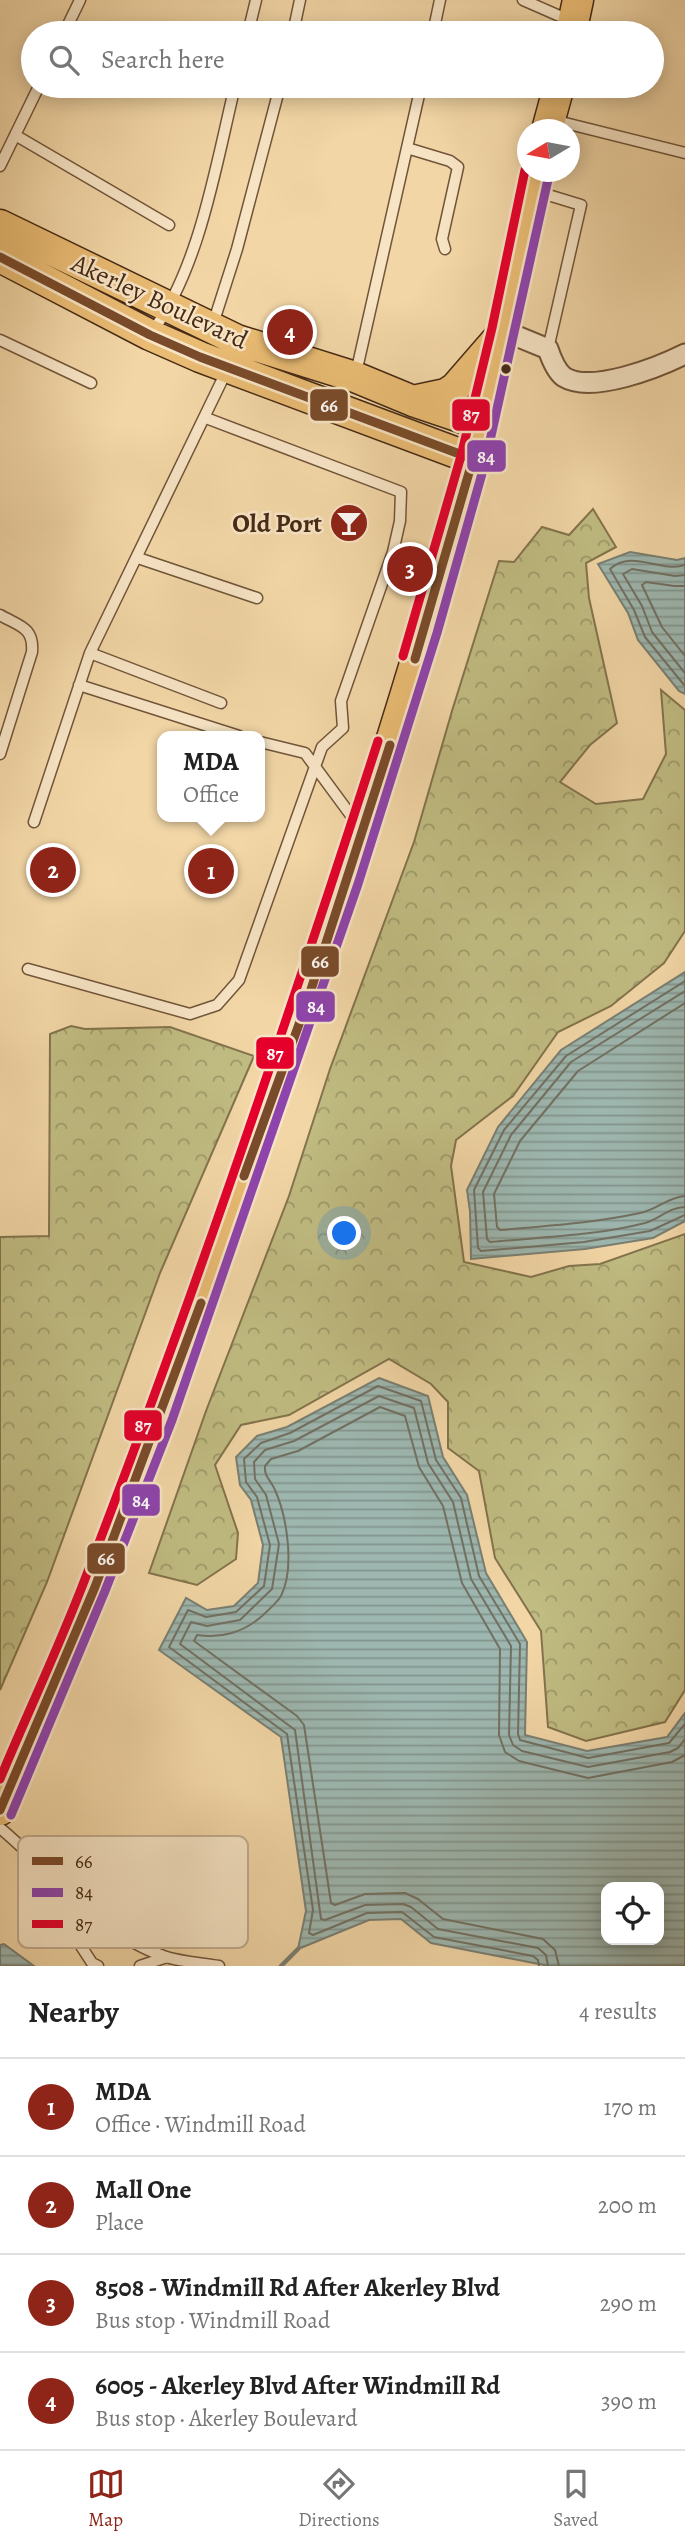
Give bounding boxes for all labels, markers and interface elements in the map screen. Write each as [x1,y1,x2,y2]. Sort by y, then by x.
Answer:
search box [21,21,664,98]
icon: search [45,41,83,79]
text: Search here [101,42,225,77]
north arrow [517,119,580,182]
street label: Akerley Boulevard [65,245,254,358]
pin: 4 [267,306,313,358]
unlabelled marker [499,362,513,376]
line badge: 66 [309,388,349,422]
text: 66 [320,393,338,419]
line badge: 87 [451,398,491,432]
text: 87 [462,402,481,428]
line badge: 84 [466,439,507,473]
text: 84 [477,444,495,470]
bar icon: Old Port [328,502,370,544]
place label: Old Port [232,506,322,541]
pin: 3 [387,543,433,595]
popup [157,731,265,822]
text: MDA [183,744,239,779]
text: Office [183,779,239,810]
pin: 2 [30,844,76,896]
pin: 1 [188,845,234,897]
line badge: 66 [300,945,340,978]
text: 66 [311,949,329,975]
line badge: 84 [295,990,336,1023]
text: 84 [307,994,325,1020]
line badge: 87 [255,1036,295,1070]
text: 87 [266,1041,285,1067]
your location [327,1216,361,1250]
line badge: 87 [123,1409,163,1442]
text: 87 [134,1413,153,1439]
line badge: 84 [121,1483,161,1517]
text: 84 [132,1488,150,1514]
line badge: 66 [86,1542,126,1575]
text: 66 [97,1546,115,1572]
legend [18,1836,248,1948]
text: 66 [75,1849,93,1875]
text: 84 [75,1880,93,1906]
map controls [601,1882,664,1945]
button: locate [601,1882,664,1945]
text: 87 [75,1912,92,1938]
text: Nearby [28,1992,119,2032]
text: 4 results [579,1996,657,2027]
text: MDA [95,2074,151,2109]
text: 1 [47,2092,55,2123]
text: 170 m [604,2092,657,2123]
text: Office · Windmill Road [95,2109,306,2140]
text: Mall One [95,2172,191,2207]
text: 2 [45,2190,57,2221]
text: 200 m [598,2190,657,2221]
text: Place [95,2207,144,2238]
text: 8508 - Windmill Rd After Akerley Blvd [95,2270,500,2305]
text: 3 [46,2288,56,2319]
text: 290 m [600,2288,657,2319]
text: Bus stop · Windmill Road [95,2305,330,2336]
text: 6005 - Akerley Blvd After Windmill Rd [95,2368,500,2403]
text: 4 [46,2386,56,2417]
text: 390 m [601,2386,657,2417]
text: Bus stop · Akerley Boulevard [95,2403,358,2434]
tab: Map [87,2465,125,2533]
tab: Directions [298,2465,380,2533]
tab: Saved [553,2465,598,2533]

